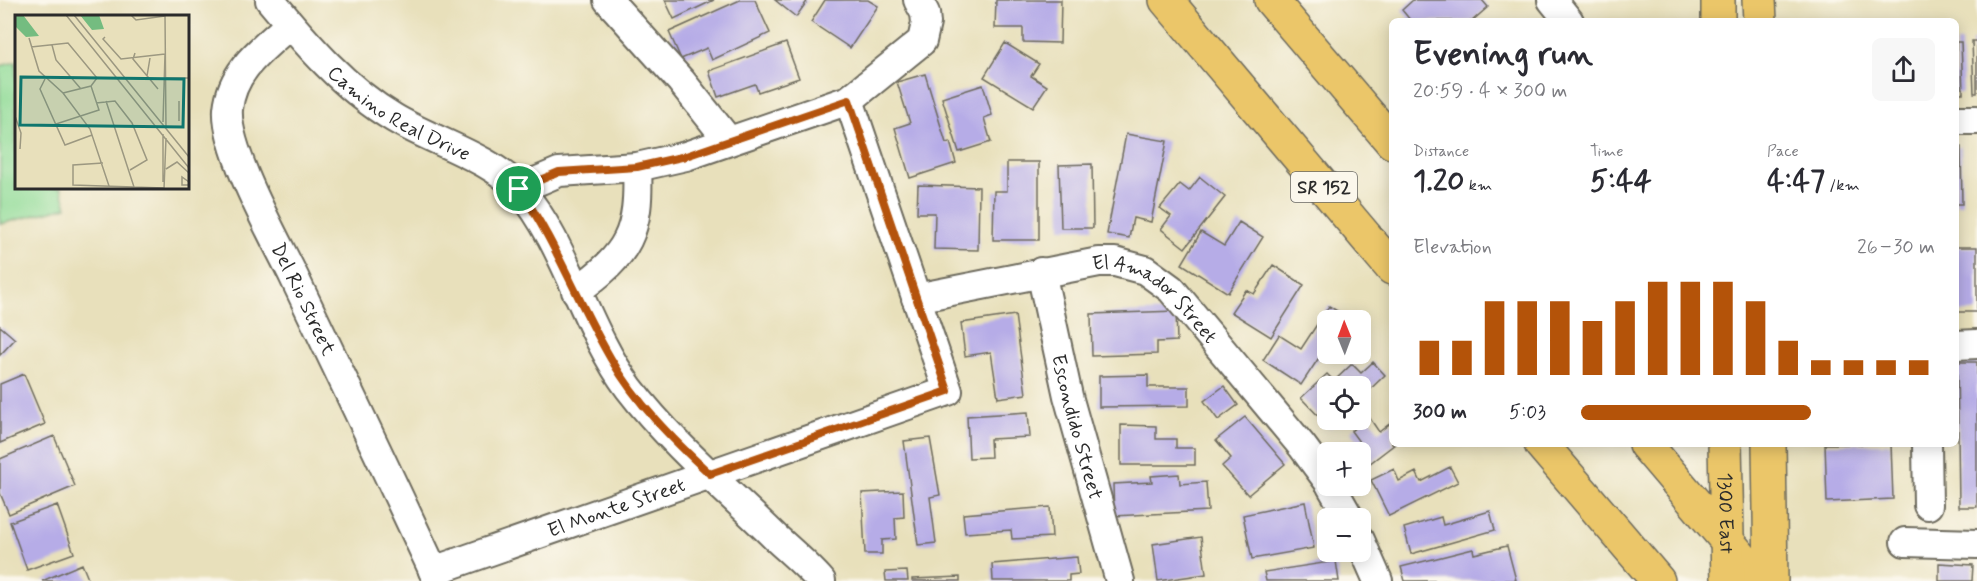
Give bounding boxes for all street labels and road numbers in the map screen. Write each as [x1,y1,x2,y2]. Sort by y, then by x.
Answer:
street label: Camino Real Drive [321,60,475,168]
road number: SR 152 [1291,172,1357,202]
street label: Del Rio Street [264,239,341,360]
street label: El Amador Street [1090,249,1223,350]
street label: Escondido Street [1044,352,1108,503]
street label: El Monte Street [544,472,689,545]
street label: 1300 East [1711,472,1739,554]

